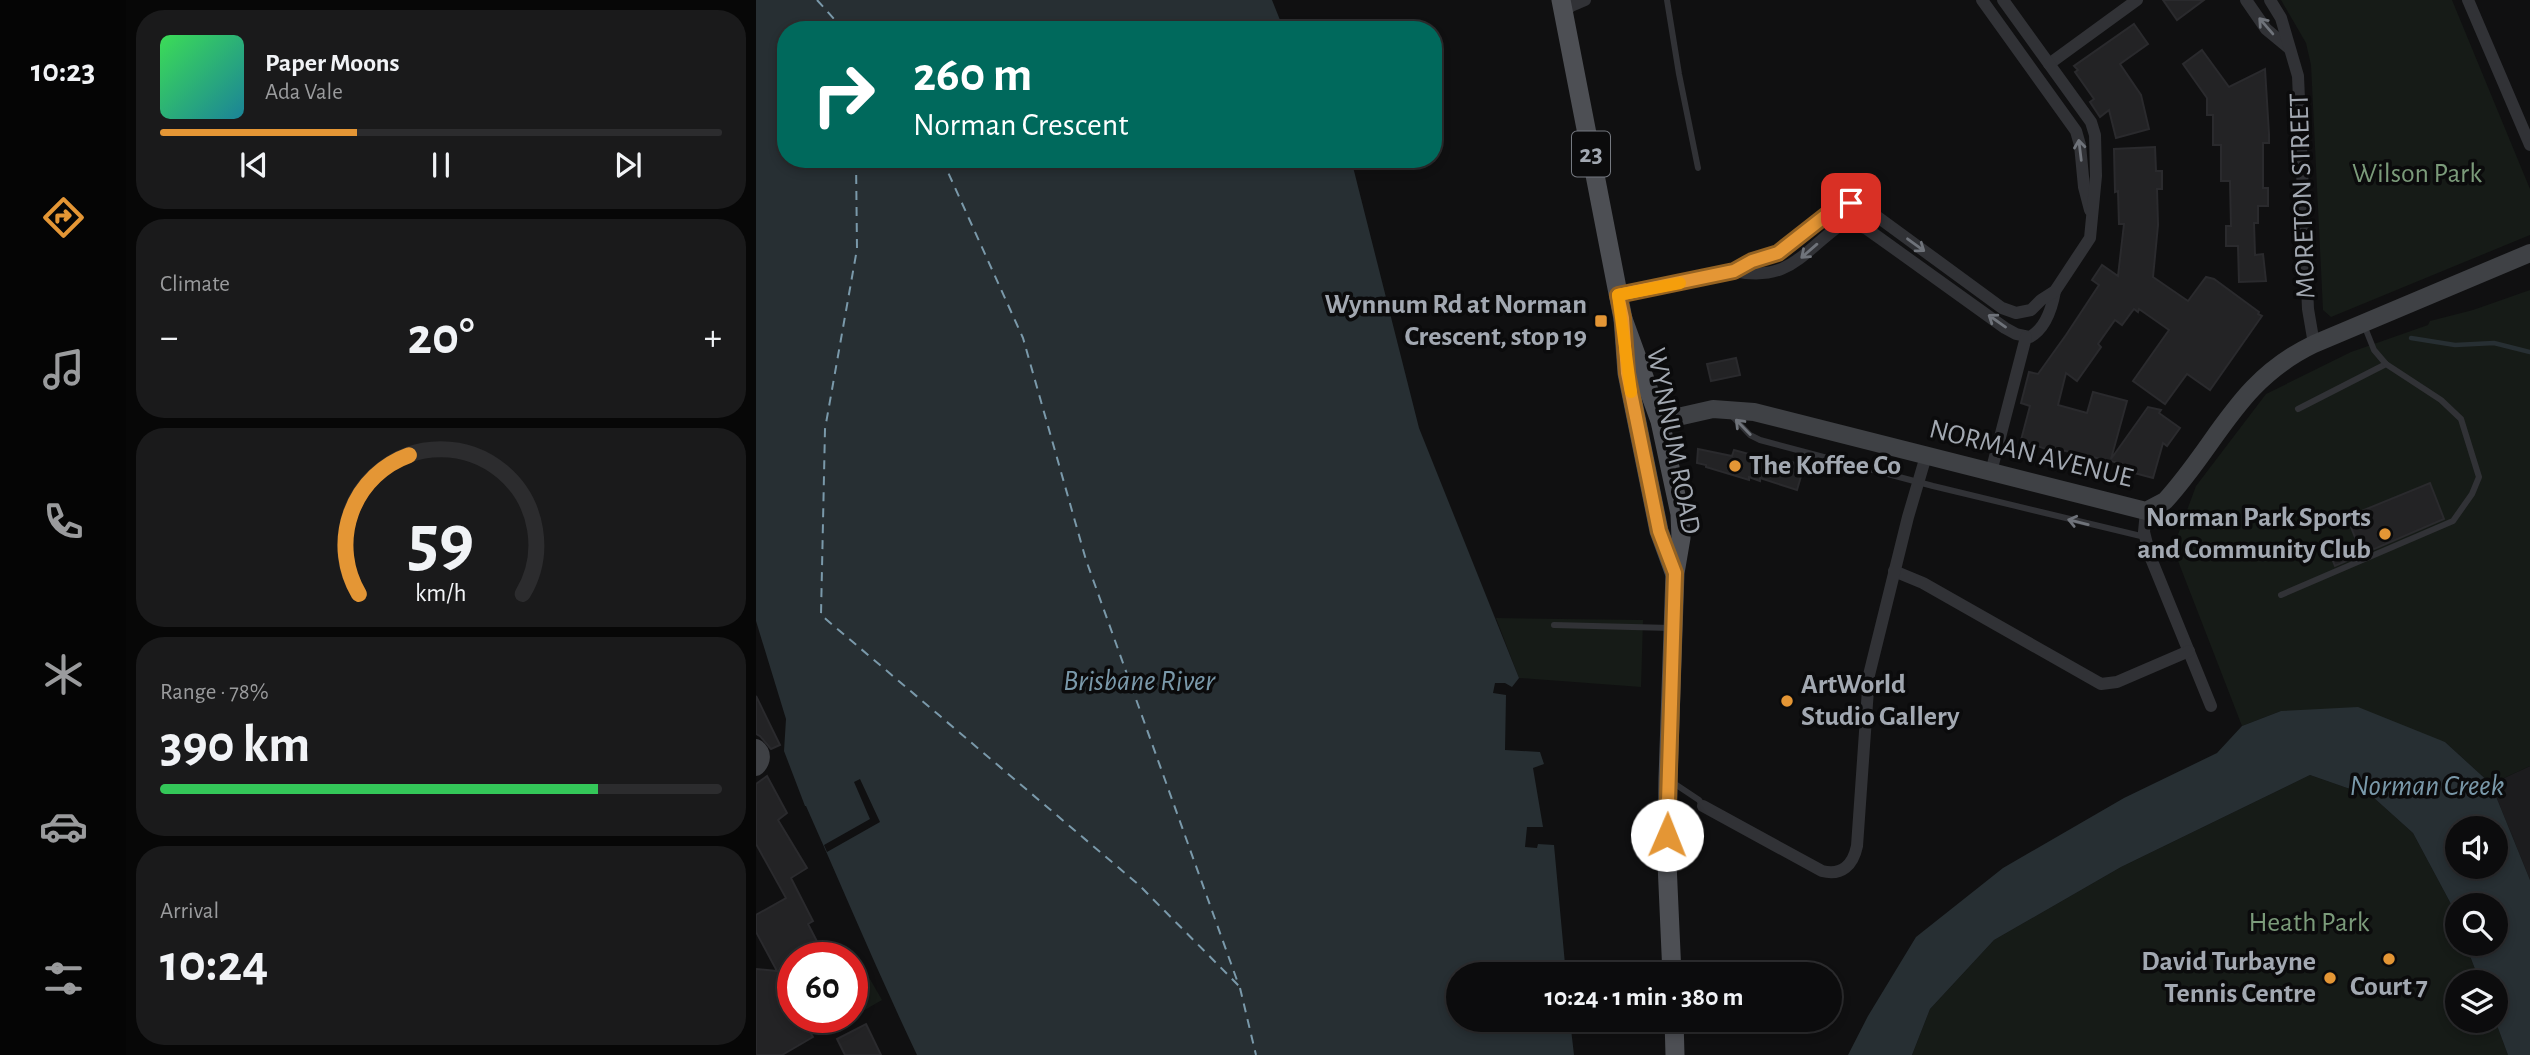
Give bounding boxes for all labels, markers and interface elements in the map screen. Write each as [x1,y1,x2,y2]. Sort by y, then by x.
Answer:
one-way arrow [2258,17,2274,35]
icon: right [798,49,889,140]
text: Paper Moons [265,50,400,76]
text: 260 m [913,51,1032,100]
text: 10:23 [31,55,95,87]
text: Ada Vale [265,81,343,104]
street label: MORETON STREET [2285,92,2321,299]
text: Norman Crescent [913,109,1129,141]
road number: 23 [1572,132,1610,176]
one-way arrow [2073,139,2086,162]
icon: previous [235,146,273,184]
icon: pause [422,146,460,184]
icon: next [609,146,647,184]
park label: Wilson Park [2352,160,2482,188]
pin [1821,173,1881,233]
icon: arrive [1832,184,1870,222]
icon: directions [39,193,88,242]
one-way arrow [1906,238,1925,252]
one-way arrow [1800,243,1818,259]
text: Climate [160,273,230,296]
place label: Wynnum Rd at Norman Crescent, stop 19 [1324,291,1587,351]
text: 20° [408,311,474,363]
marker: Wynnum Rd at Norman Crescent, stop 19 [1593,313,1609,329]
one-way arrow [1988,314,2007,329]
text: − [160,319,178,357]
text: + [704,319,722,357]
icon: music [39,345,88,394]
street label: WYNNUM ROAD [1641,345,1705,537]
street label: NORMAN AVENUE [1926,415,2136,493]
one-way arrow [1735,419,1752,436]
place label: The Koffee Co [1749,452,1901,480]
marker: The Koffee Co [1727,458,1743,474]
icon: phone [39,497,88,546]
place label: Norman Park Sports and Community Club [2137,504,2371,564]
text: 59 [408,506,474,579]
one-way arrow [2067,515,2090,528]
marker: Norman Park Sports and Community Club [2377,526,2393,542]
text: km/h [415,580,467,605]
icon: climate [39,650,88,699]
water label: Brisbane River [1063,666,1216,696]
place label: ArtWorld Studio Gallery [1801,671,1960,731]
text: Range · 78% [160,681,269,704]
marker: ArtWorld Studio Gallery [1779,693,1795,709]
text: 390 km [160,719,310,771]
water label: Norman Creek [2350,771,2505,801]
position arrow [1630,798,1704,872]
icon: car [39,802,88,851]
map controls [2445,816,2508,1033]
button: sound [2445,816,2508,879]
button: search [2445,893,2508,956]
text: Arrival [160,900,219,923]
park label: Heath Park [2249,909,2370,937]
text: 10:24 [160,938,268,990]
speed limit sign: 60 [777,942,868,1033]
place label: David Turbayne Tennis Centre [2141,948,2316,1008]
marker: Court 7 [2381,951,2397,967]
icon: filters [39,954,88,1003]
marker: David Turbayne Tennis Centre [2322,970,2338,986]
button: layers [2445,970,2508,1033]
place label: Court 7 [2350,973,2428,1001]
text: 10:24 · 1 min · 380 m [1544,984,1744,1010]

